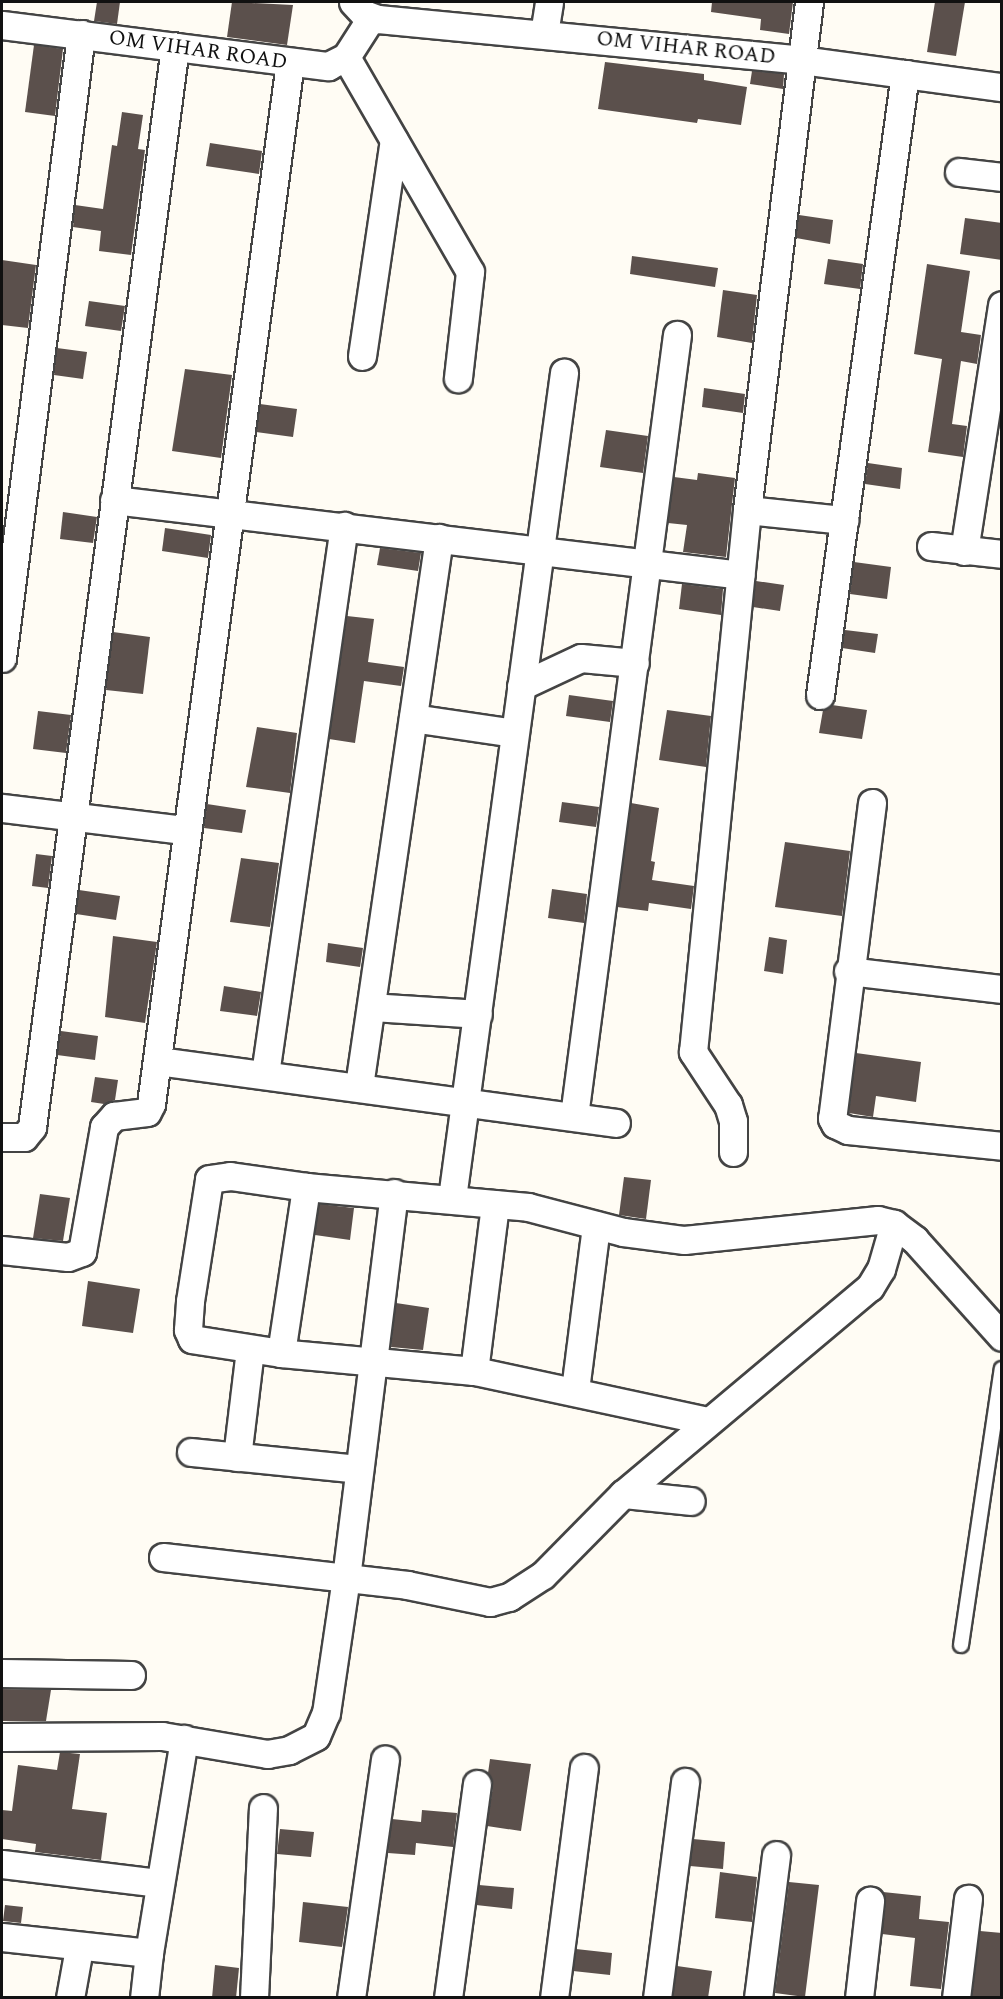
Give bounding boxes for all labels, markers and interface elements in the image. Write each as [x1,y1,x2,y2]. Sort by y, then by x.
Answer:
street label: OM VIHAR ROAD [107,25,289,75]
street label: OM VIHAR ROAD [595,26,777,70]

